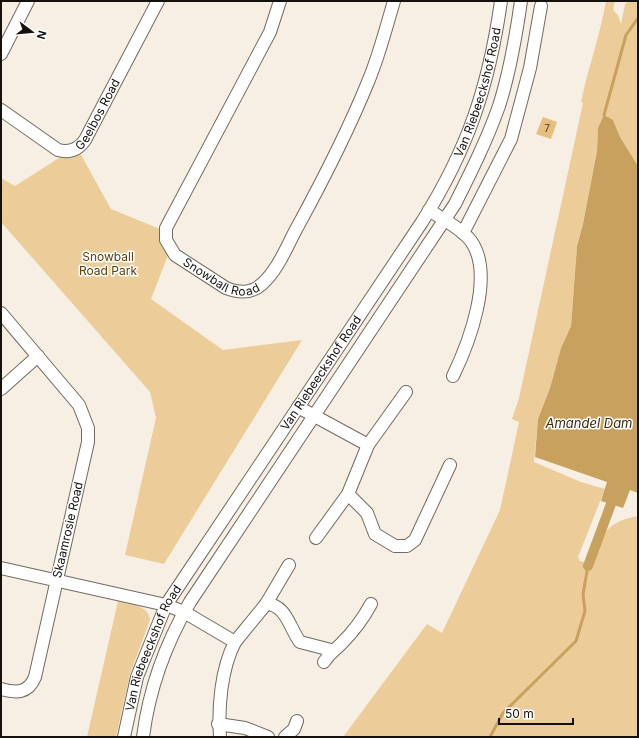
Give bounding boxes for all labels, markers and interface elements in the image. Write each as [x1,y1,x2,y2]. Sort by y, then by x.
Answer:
north arrow [12,12,52,52]
street label: Van Riebeeckshof Road [451,26,504,159]
text: N [34,29,49,41]
street label: Geelbos Road [72,76,123,153]
house number: 7 [544,122,550,134]
park label: Snowball Road Park [79,249,137,278]
street label: Snowball Road [180,254,262,299]
street label: Van Riebeeckshof Road [277,313,364,433]
water label: Amandel Dam [544,415,633,431]
street label: Skaamrosie Road [49,480,86,579]
street label: Van Riebeeckshof Road [122,582,184,712]
scale bar [499,700,573,726]
text: 50 m [505,706,534,721]

